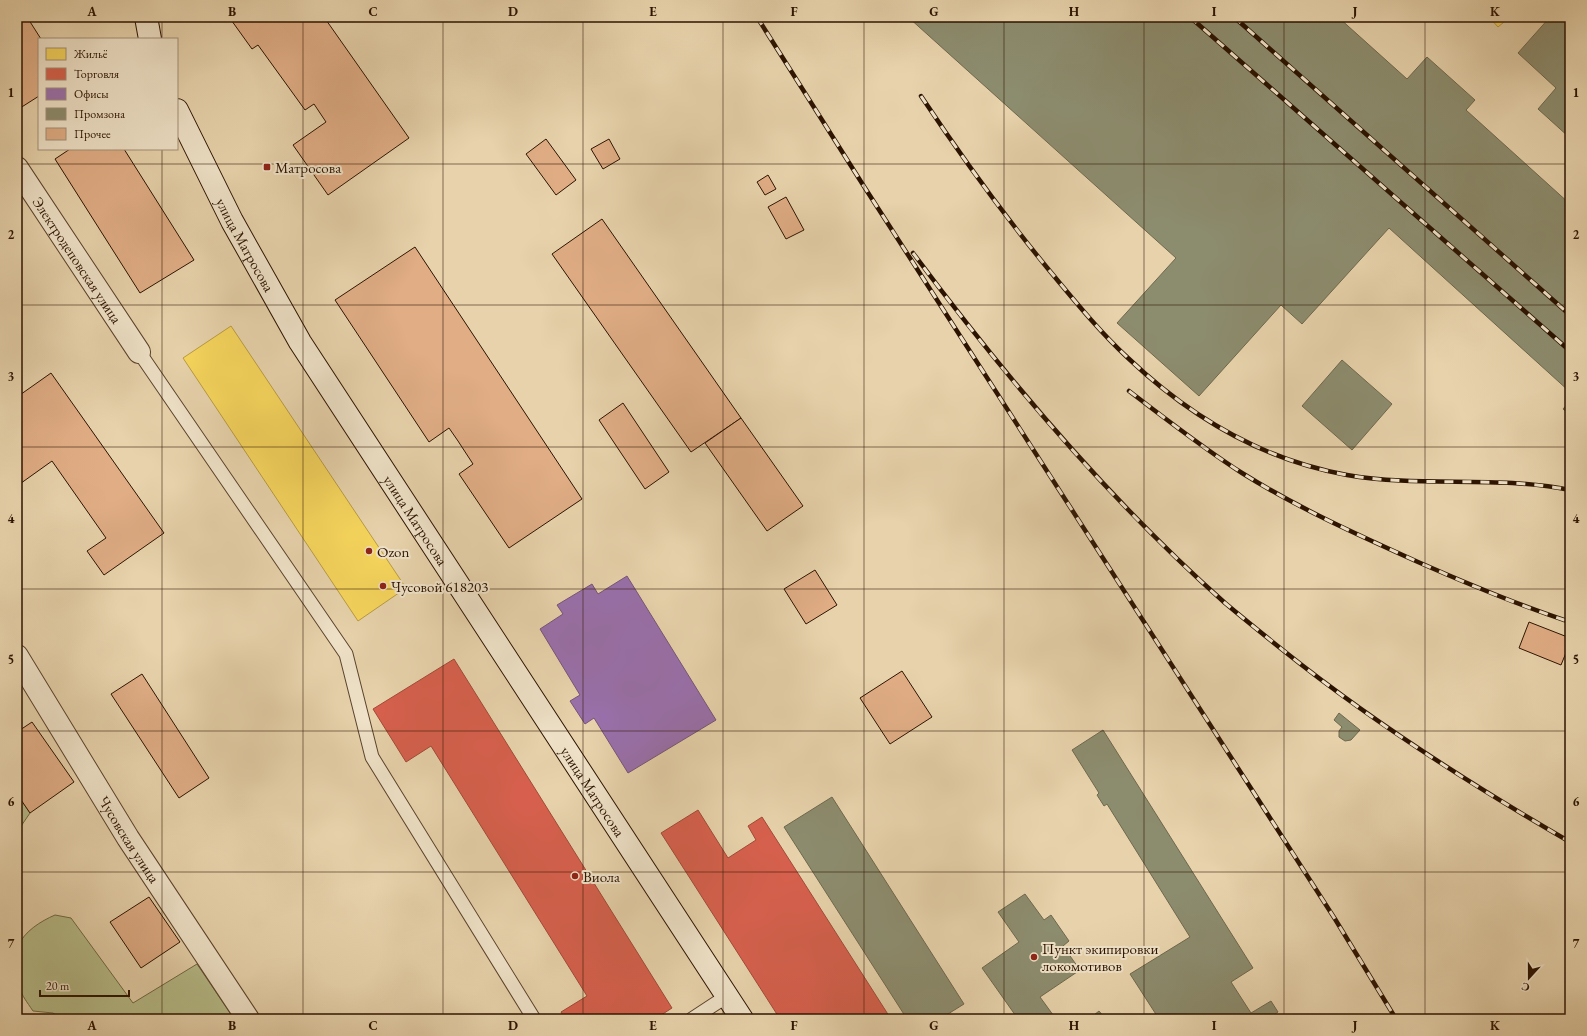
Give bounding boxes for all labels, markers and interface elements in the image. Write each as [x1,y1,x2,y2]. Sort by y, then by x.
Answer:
text: A [86,3,97,20]
text: B [228,3,236,20]
text: C [368,3,378,20]
text: D [508,3,518,20]
text: E [649,3,657,20]
text: F [790,3,798,20]
text: G [929,3,939,20]
text: H [1069,3,1080,20]
text: I [1212,3,1217,20]
text: J [1351,3,1358,20]
text: K [1490,3,1501,20]
legend [38,38,178,150]
text: Жильё [73,46,108,62]
text: Торговля [74,66,120,82]
text: 1 [8,84,15,101]
text: 1 [1573,84,1580,101]
text: Офисы [74,86,109,102]
text: Промзона [74,106,125,122]
text: Прочее [74,126,111,142]
place label: Матросова [275,158,341,177]
marker: Матросова [262,162,272,172]
street label: Электродеповская улица [29,193,127,327]
street label: улица Матросова [212,194,279,295]
text: 2 [8,226,15,243]
text: 2 [1573,226,1580,243]
text: 3 [8,368,15,385]
text: 3 [1573,368,1580,385]
street label: улица Матросова [380,471,453,569]
text: 4 [8,510,15,527]
text: 4 [1573,510,1580,527]
place label: Ozon [377,542,410,561]
marker: Ozon [364,546,374,556]
place label: Чусовой 618203 [391,577,489,596]
marker: Чусовой 618203 [378,581,388,591]
text: 5 [8,651,14,668]
text: 5 [1573,651,1579,668]
street label: улица Матросова [557,742,630,840]
street label: Чусовская улица [95,792,164,886]
text: 6 [8,793,15,810]
text: 6 [1573,793,1580,810]
place label: Виола [583,867,620,886]
marker: Виола [570,871,580,881]
text: 7 [8,935,15,952]
text: 7 [1573,935,1580,952]
place label: Пункт экипировки локомотивов [1042,939,1159,975]
marker: Пункт экипировки локомотивов [1029,952,1039,962]
north arrow [1509,958,1549,998]
scale bar [40,972,129,998]
text: 20 m [46,978,70,994]
text: С [1519,979,1532,995]
text: A [86,1017,97,1034]
text: B [228,1017,236,1034]
text: C [368,1017,378,1034]
text: D [508,1017,518,1034]
text: E [649,1017,657,1034]
text: F [790,1017,798,1034]
text: G [929,1017,939,1034]
text: H [1069,1017,1080,1034]
text: I [1212,1017,1217,1034]
text: J [1351,1017,1358,1034]
text: K [1490,1017,1501,1034]

